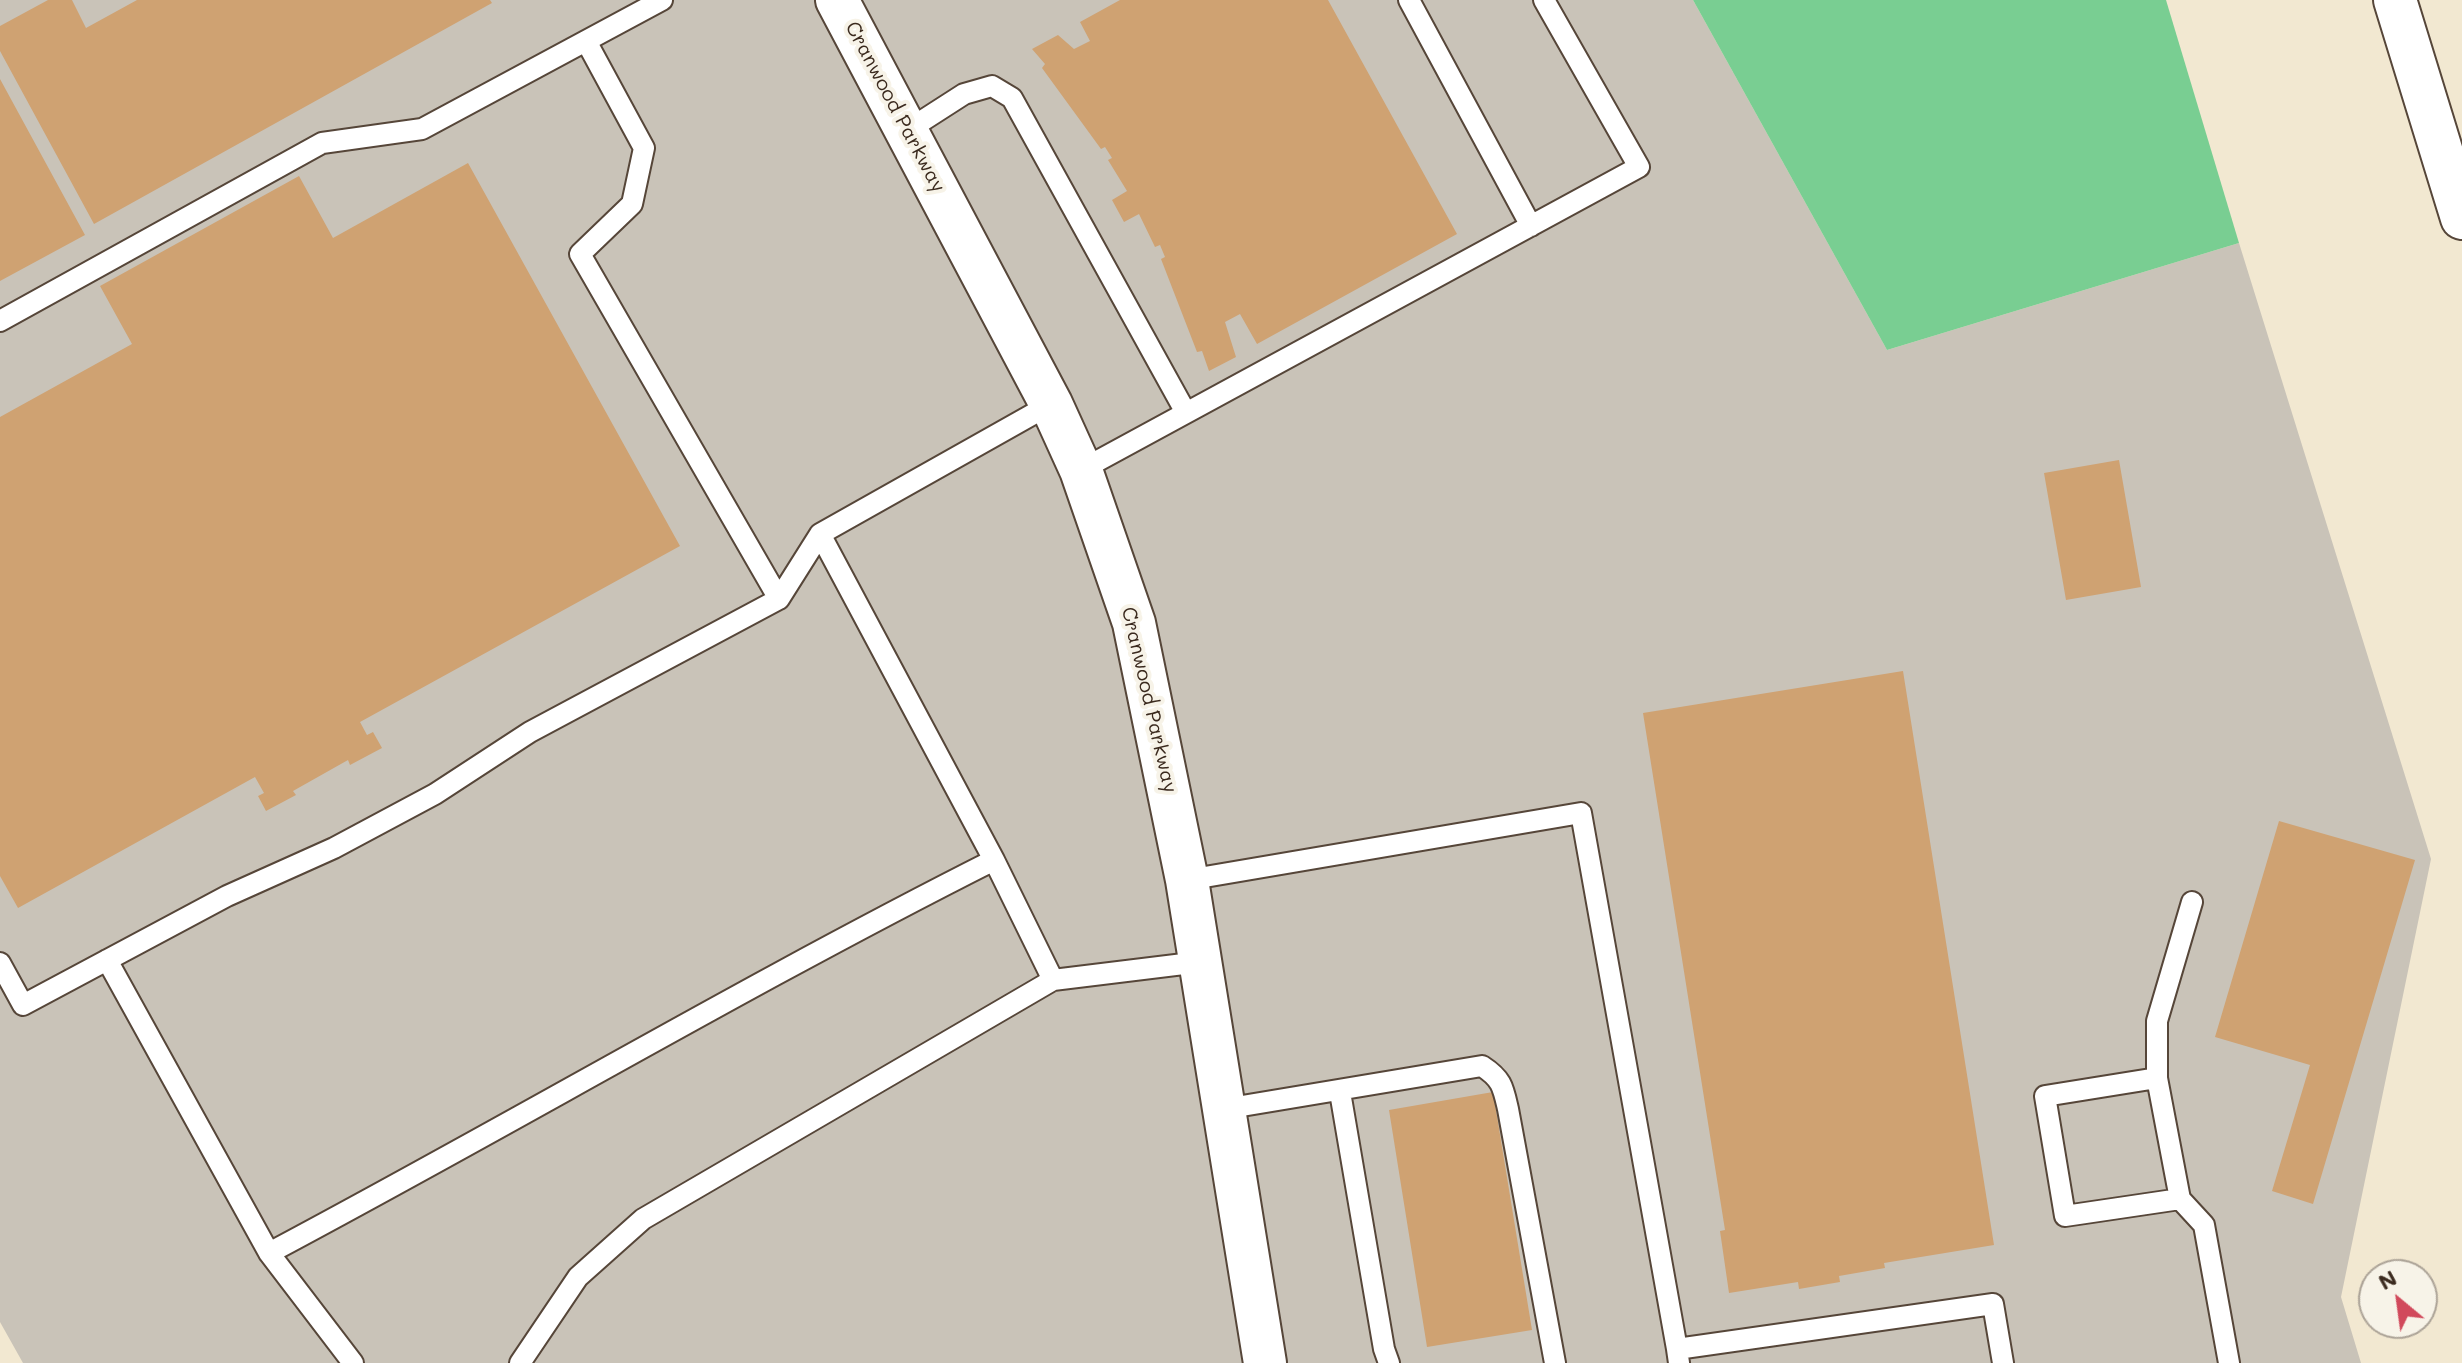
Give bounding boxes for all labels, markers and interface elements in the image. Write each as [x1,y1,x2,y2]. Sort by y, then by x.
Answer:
street label: Cranwood Parkway [840,18,950,196]
street label: Cranwood Parkway [1116,605,1182,795]
north arrow [2358,1259,2438,1339]
text: N [2373,1263,2401,1296]

